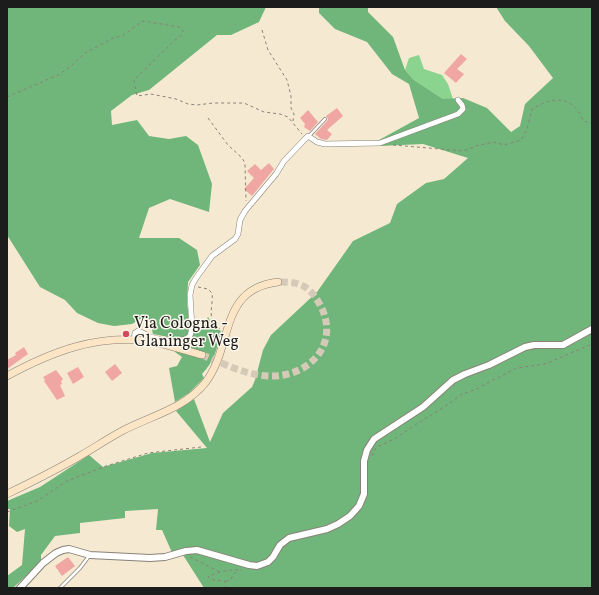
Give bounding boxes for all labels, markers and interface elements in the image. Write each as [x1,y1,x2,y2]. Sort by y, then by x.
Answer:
place label: Via Cologna - Glaninger Weg [134,315,239,353]
marker: Via Cologna - Glaninger Weg [121,329,131,339]

